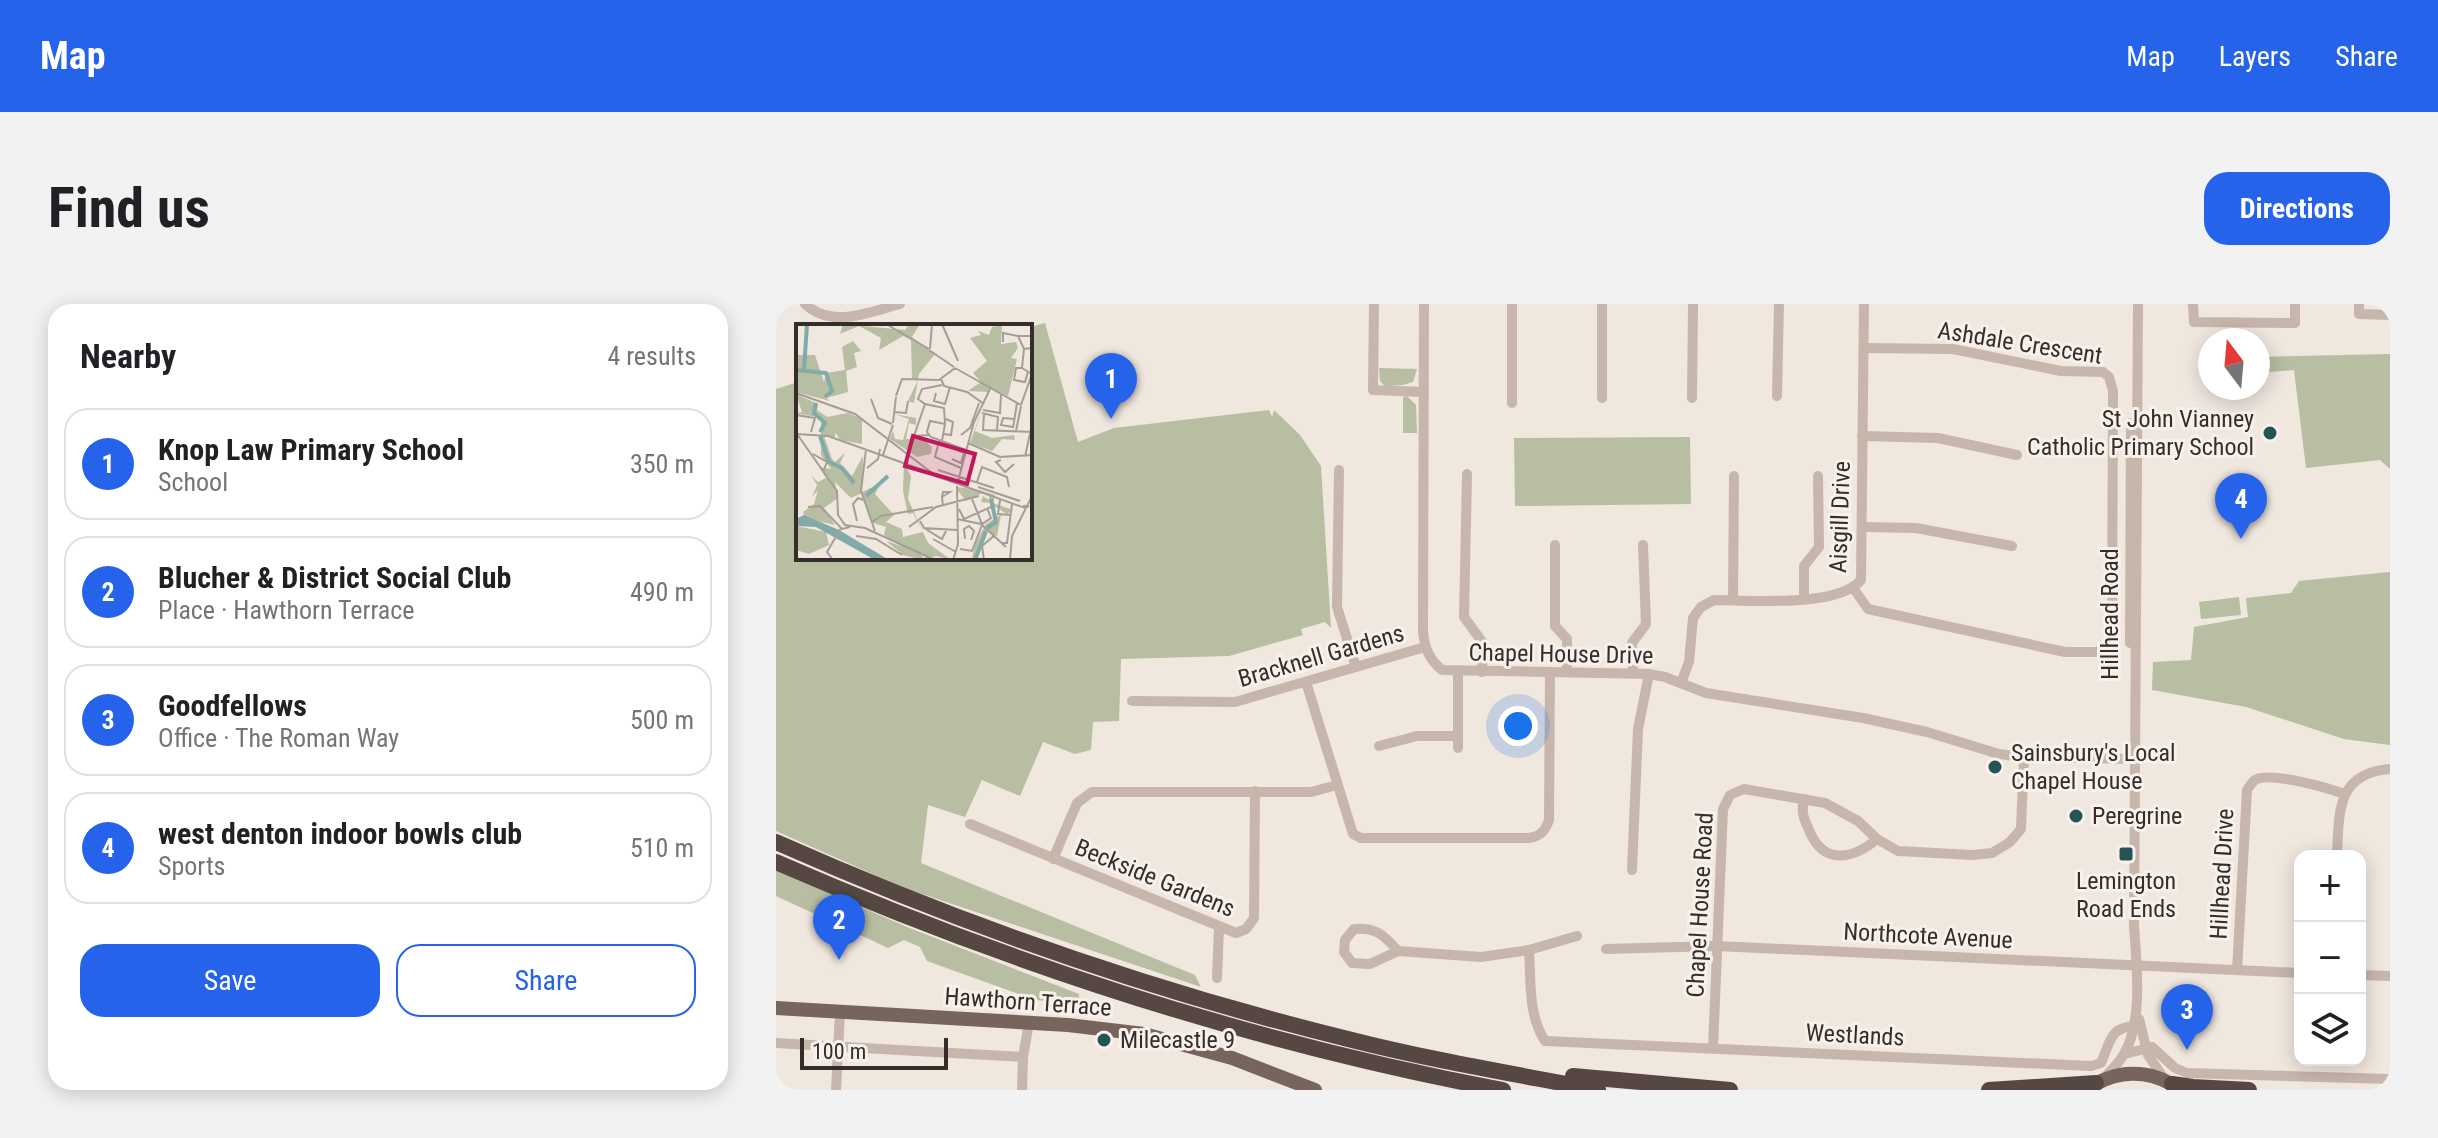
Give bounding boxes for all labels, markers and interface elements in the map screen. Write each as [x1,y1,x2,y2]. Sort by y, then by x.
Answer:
text: Map [40,34,106,78]
text: Map [2126,40,2175,73]
text: Layers [2219,40,2291,73]
text: Share [2335,40,2398,73]
button: Directions [2204,172,2390,245]
text: Find us [48,175,210,241]
street label: Ashdale Crescent [1936,316,2104,370]
inset map [796,324,1032,560]
north arrow [2198,328,2270,400]
text: Nearby [80,336,176,376]
text: 4 results [607,341,696,371]
pin: 1 [1085,353,1137,419]
place label: St John Vianney Catholic Primary School [2027,405,2254,461]
marker: St John Vianney Catholic Primary School [2261,424,2279,442]
text: Knop Law Primary School [158,432,464,467]
text: 1 [101,449,115,479]
text: 350 m [630,449,694,479]
street label: Aisgill Drive [1824,461,1856,573]
text: School [158,467,228,497]
pin: 4 [2215,473,2267,539]
street label: Hillhead Road [2096,548,2124,680]
text: Blucher & District Social Club [158,560,511,595]
text: 2 [101,577,115,607]
text: 490 m [630,577,694,607]
text: Place · Hawthorn Terrace [158,595,415,625]
street label: Bracknell Gardens [1235,619,1407,693]
street label: Chapel House Drive [1468,638,1654,670]
text: Goodfellows [158,688,307,723]
text: 3 [101,705,115,735]
text: 500 m [630,705,694,735]
your location [1498,706,1538,746]
text: Office · The Roman Way [158,723,399,753]
place label: Sainsbury's Local Chapel House [2011,739,2175,795]
marker: Sainsbury's Local Chapel House [1986,758,2004,776]
place label: Peregrine [2092,802,2182,830]
marker: Peregrine [2067,807,2085,825]
street label: Hillhead Drive [2205,808,2239,940]
street label: Chapel House Road [1681,812,1719,998]
text: west denton indoor bowls club [158,816,522,851]
text: 4 [101,833,115,863]
text: 510 m [630,833,694,863]
street label: Beckside Gardens [1071,833,1239,923]
marker: Lemington Road Ends [2117,845,2135,863]
map controls [2294,850,2366,1066]
button: + [2294,850,2366,922]
text: Sports [158,851,225,881]
place label: Lemington Road Ends [2076,867,2176,923]
pin: 2 [813,894,865,960]
street label: Northcote Avenue [1843,918,2013,954]
button: − [2294,922,2366,994]
button: Save [80,944,380,1017]
button: Share [396,944,696,1017]
street label: Hawthorn Terrace [944,982,1112,1022]
pin: 3 [2161,984,2213,1050]
button: layers [2294,994,2366,1066]
street label: Westlands [1805,1018,1905,1052]
place label: Milecastle 9 [1120,1026,1235,1054]
marker: Milecastle 9 [1095,1031,1113,1049]
scale bar [800,1034,948,1070]
text: 100 m [812,1039,866,1064]

